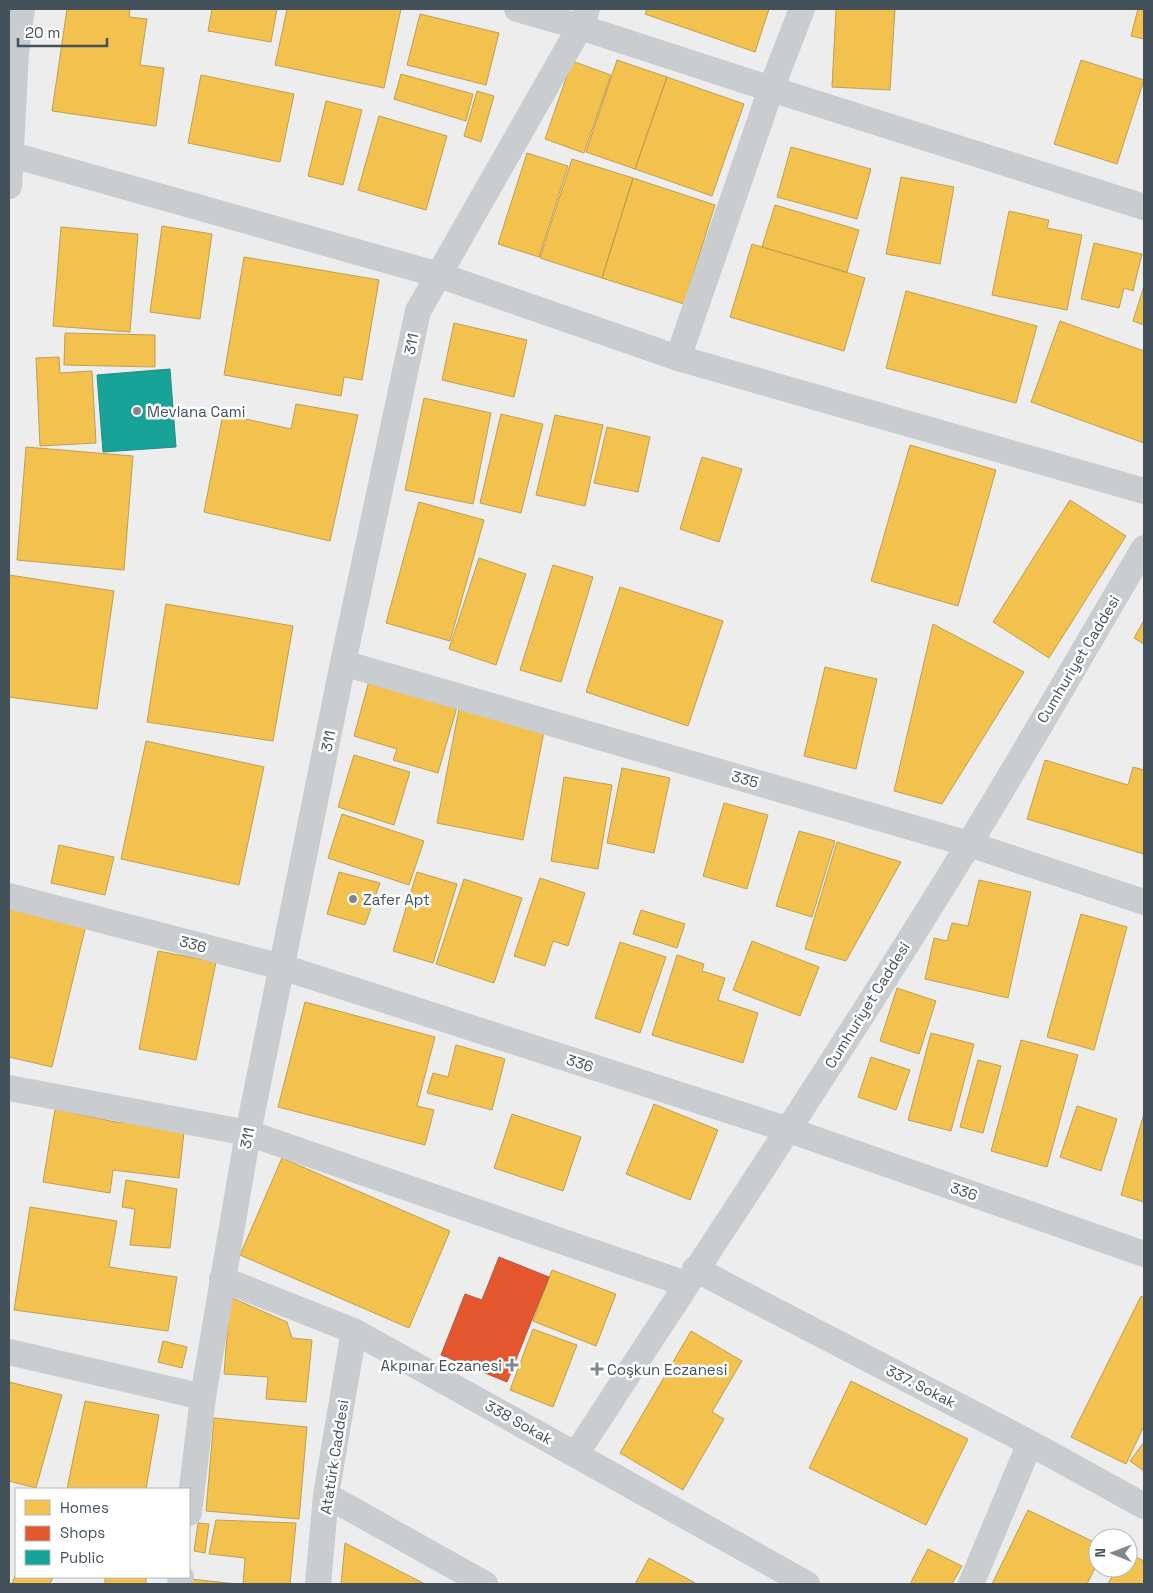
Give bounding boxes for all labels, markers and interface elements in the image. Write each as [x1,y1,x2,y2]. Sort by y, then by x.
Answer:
scale bar [18,15,106,47]
text: 20 m [25,23,60,42]
street label: 311 [399,332,423,356]
place label: Mevlana Cami [147,402,245,421]
marker: Mevlana Cami [131,405,143,417]
street label: Cumhuriyet Caddesi [1032,592,1124,726]
street label: 311 [317,729,339,753]
street label: 335 [729,766,761,792]
place label: Zafer Apt [363,890,430,909]
marker: Zafer Apt [347,893,359,905]
street label: 336 [177,931,209,957]
street label: Cumhuriyet Caddesi [820,938,914,1072]
street label: 336 [564,1050,596,1076]
street label: 311 [236,1126,258,1150]
street label: 336 [948,1178,980,1204]
place label: Akpınar Eczanesi [381,1356,502,1375]
marker: Akpınar Eczanesi [506,1359,518,1371]
place label: Coşkun Eczanesi [607,1360,727,1379]
street label: 337. Sokak [883,1360,959,1412]
marker: Coşkun Eczanesi [591,1363,603,1375]
street label: 338 Sokak [482,1396,556,1448]
street label: Atatürk Caddesi [316,1398,352,1516]
legend [15,1488,190,1578]
text: Homes [60,1498,109,1517]
text: Shops [60,1523,105,1542]
north arrow [1088,1528,1138,1578]
text: Public [60,1548,104,1567]
text: N [1091,1548,1109,1558]

